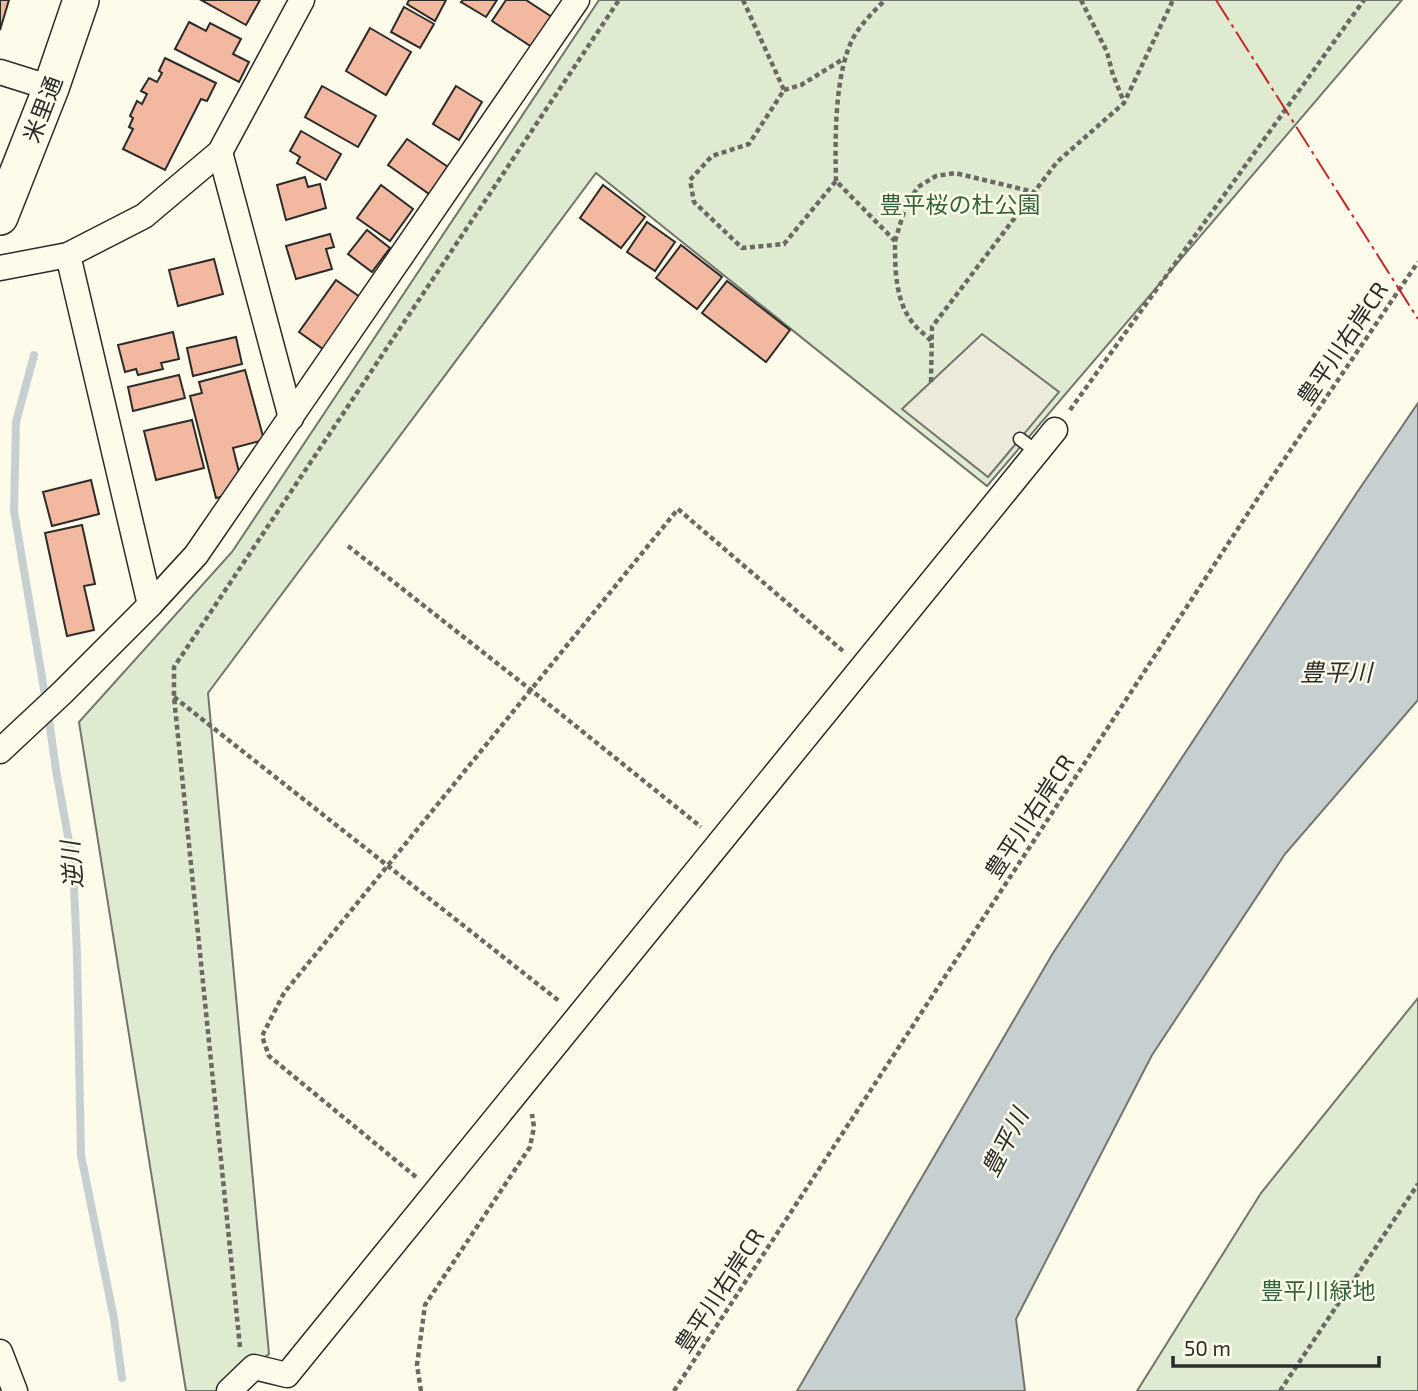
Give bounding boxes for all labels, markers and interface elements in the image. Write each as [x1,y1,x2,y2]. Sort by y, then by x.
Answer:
street label: 米里通 [17,72,67,146]
park label: 豊平桜の杜公園 [880,190,1041,218]
street label: 豊平川右岸CR [1291,276,1393,410]
water label: 豊平川 [1300,657,1375,686]
street label: 豊平川右岸CR [978,749,1080,883]
water label: 逆川 [54,837,88,890]
water label: 豊平川 [975,1101,1035,1181]
street label: 豊平川右岸CR [668,1223,770,1357]
park label: 豊平川緑地 [1261,1276,1376,1304]
scale bar [1173,1324,1380,1368]
text: 50 m [1184,1335,1231,1360]

